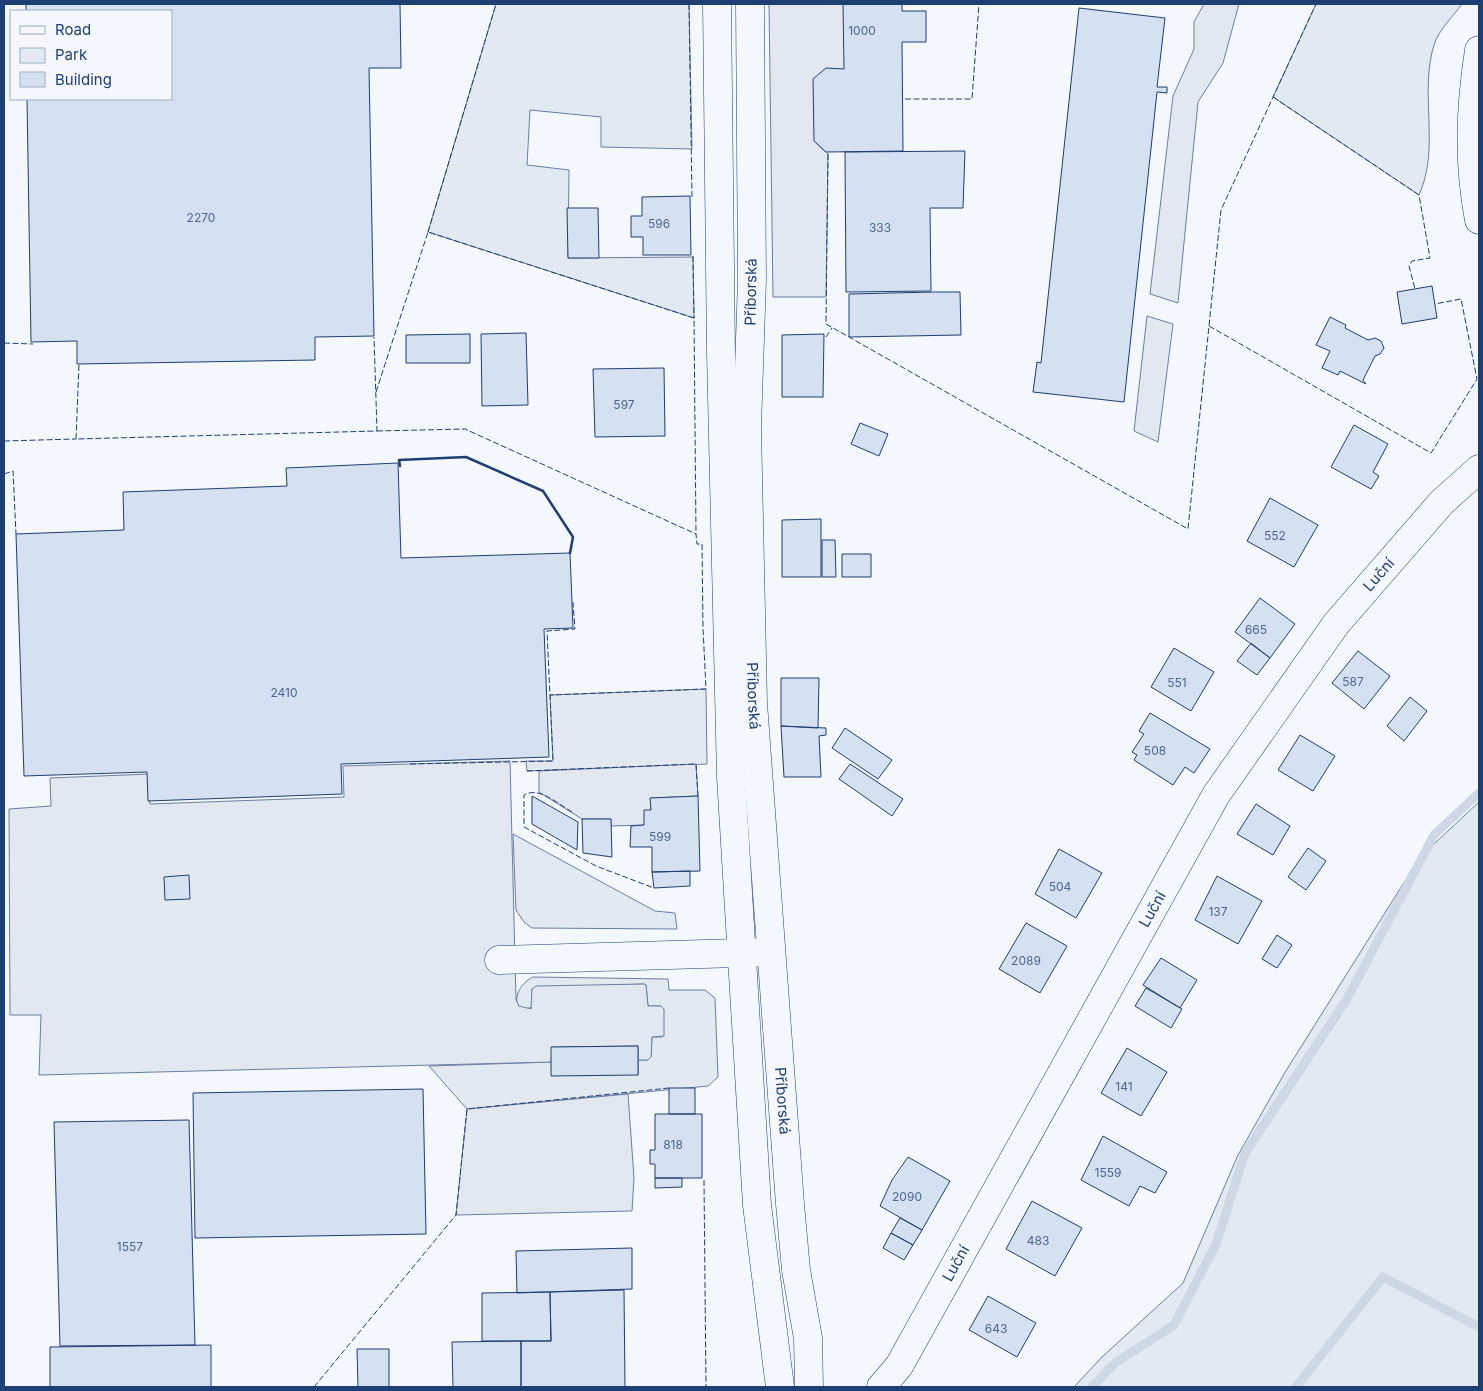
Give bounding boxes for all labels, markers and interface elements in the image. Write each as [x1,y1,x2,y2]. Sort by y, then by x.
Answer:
legend [10,10,172,100]
text: Road [55,20,91,39]
house number: 1000 [848,23,876,38]
text: Park [55,45,88,64]
text: Building [55,70,112,89]
house number: 2270 [187,210,215,225]
house number: 596 [648,216,670,231]
house number: 333 [869,220,891,235]
street label: Příborská [740,258,761,326]
house number: 597 [613,397,635,412]
house number: 552 [1264,528,1286,543]
street label: Luční [1359,553,1398,595]
house number: 665 [1245,622,1267,637]
street label: Příborská [743,662,765,730]
house number: 587 [1342,674,1364,689]
house number: 551 [1167,675,1187,690]
house number: 2410 [270,685,298,700]
house number: 508 [1144,743,1166,758]
house number: 599 [649,829,671,844]
house number: 504 [1049,879,1072,894]
street label: Luční [1134,887,1170,930]
house number: 137 [1208,904,1228,919]
house number: 2089 [1011,953,1041,968]
street label: Příborská [771,1066,795,1135]
house number: 141 [1115,1079,1133,1094]
house number: 818 [663,1137,683,1152]
house number: 1559 [1095,1165,1121,1180]
house number: 2090 [892,1189,922,1204]
house number: 483 [1027,1233,1049,1248]
house number: 1557 [117,1239,143,1254]
street label: Luční [938,1241,973,1285]
house number: 643 [985,1321,1007,1336]

